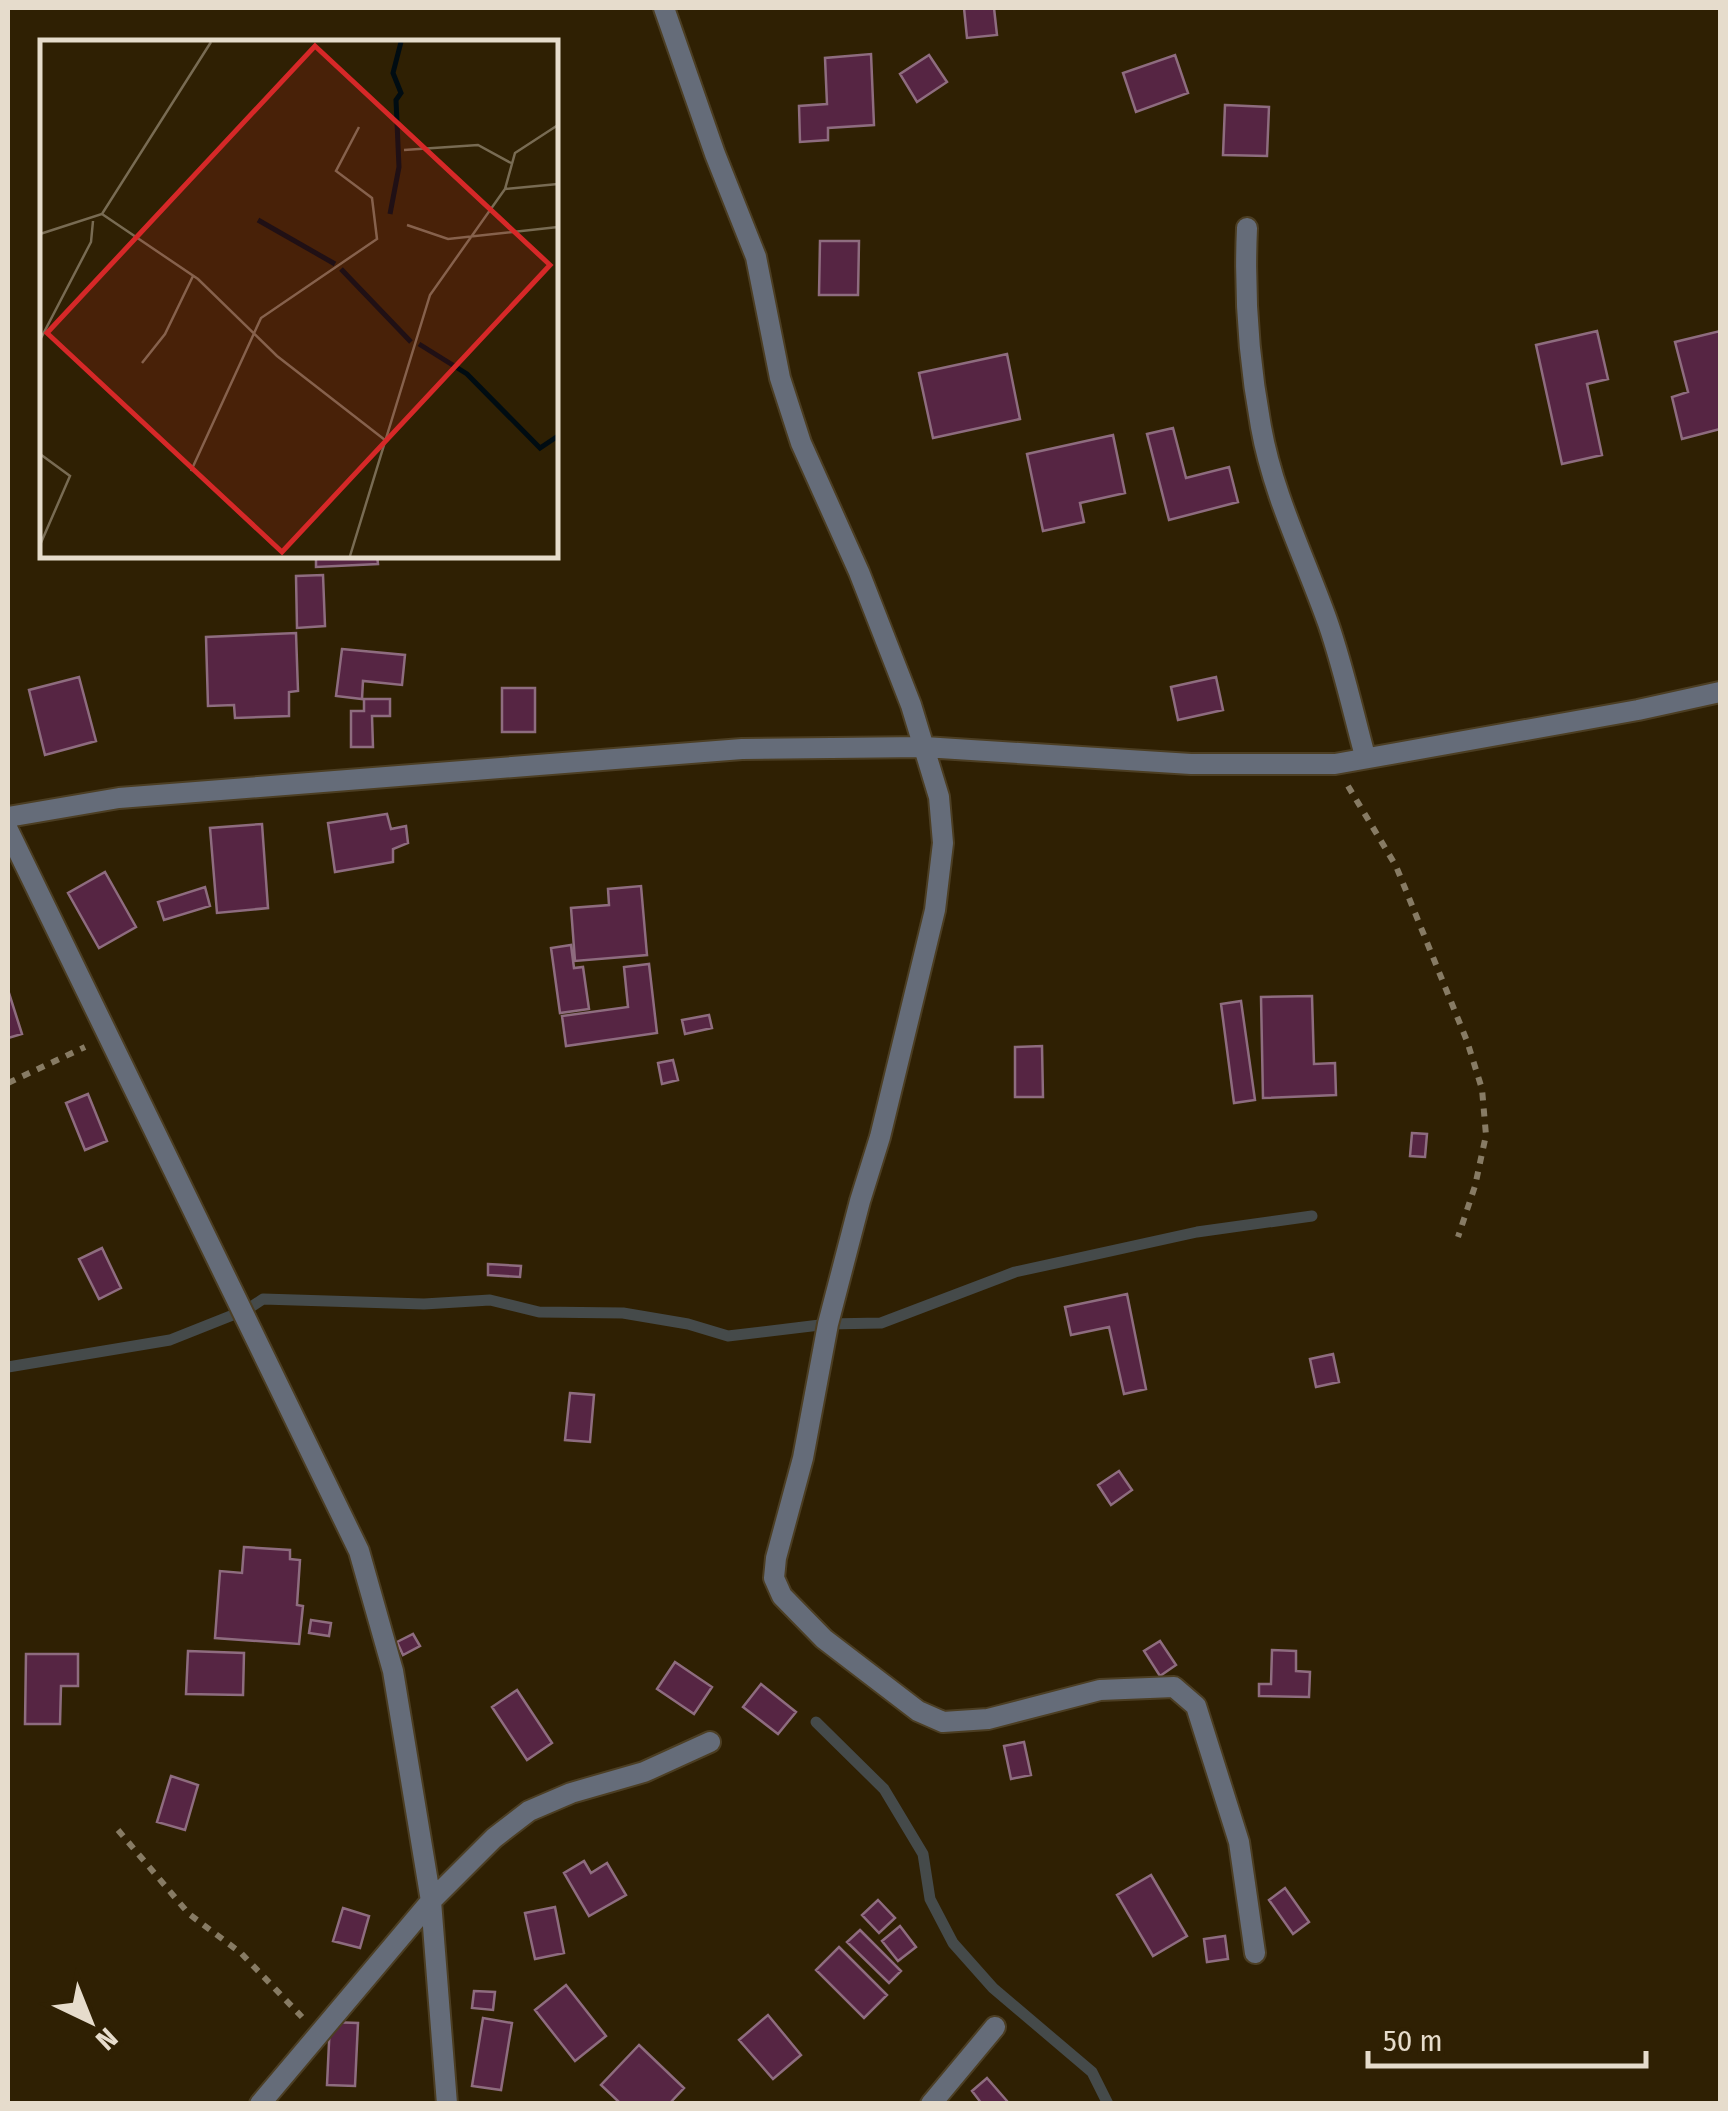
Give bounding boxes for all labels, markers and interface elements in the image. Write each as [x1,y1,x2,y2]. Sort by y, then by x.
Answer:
inset map [40,40,558,558]
north arrow [40,1971,140,2071]
scale bar [1368,2006,1646,2068]
text: N [89,2021,124,2057]
text: 50 m [1383,2023,1443,2059]

